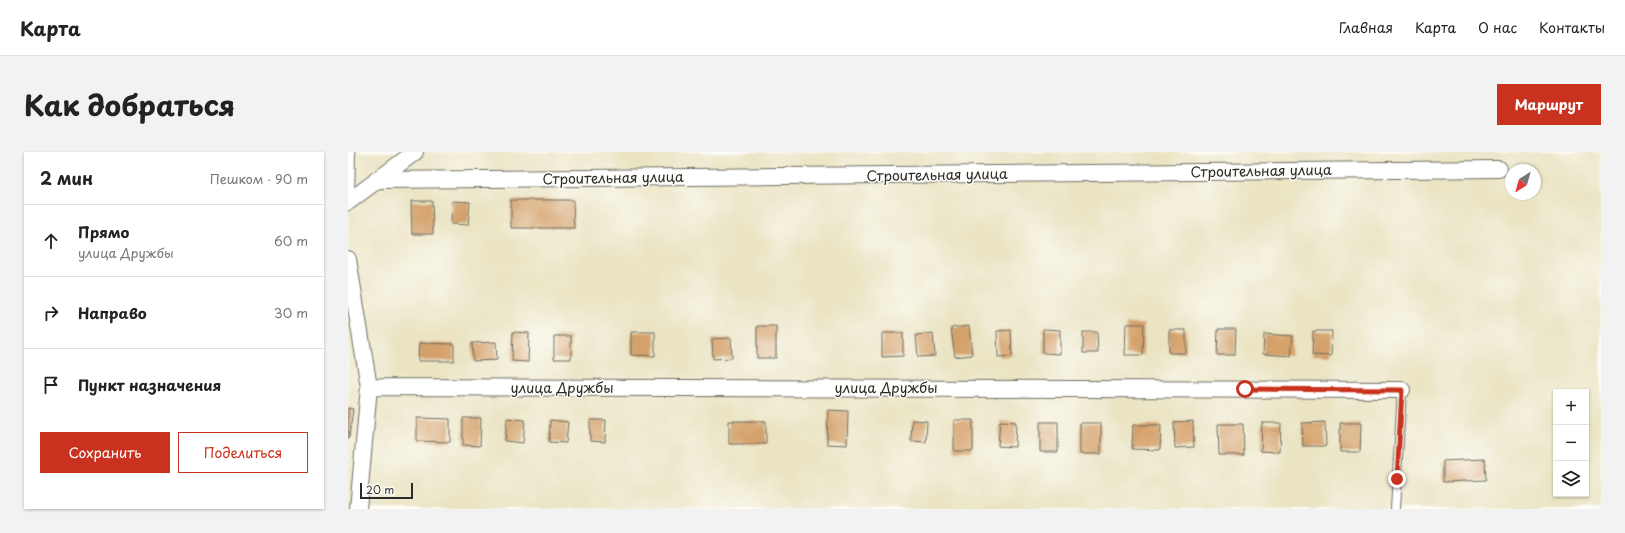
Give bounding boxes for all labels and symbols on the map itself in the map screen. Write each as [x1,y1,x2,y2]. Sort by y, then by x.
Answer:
street label: Строительная улица [1190,159,1332,182]
street label: Строительная улица [866,163,1008,186]
north arrow [1505,164,1541,200]
street label: Строительная улица [542,166,684,189]
street label: улица Дружбы [511,377,613,398]
street label: улица Дружбы [835,377,937,398]
route start [1236,380,1254,398]
route end [1388,470,1406,488]
scale bar [360,481,413,500]

